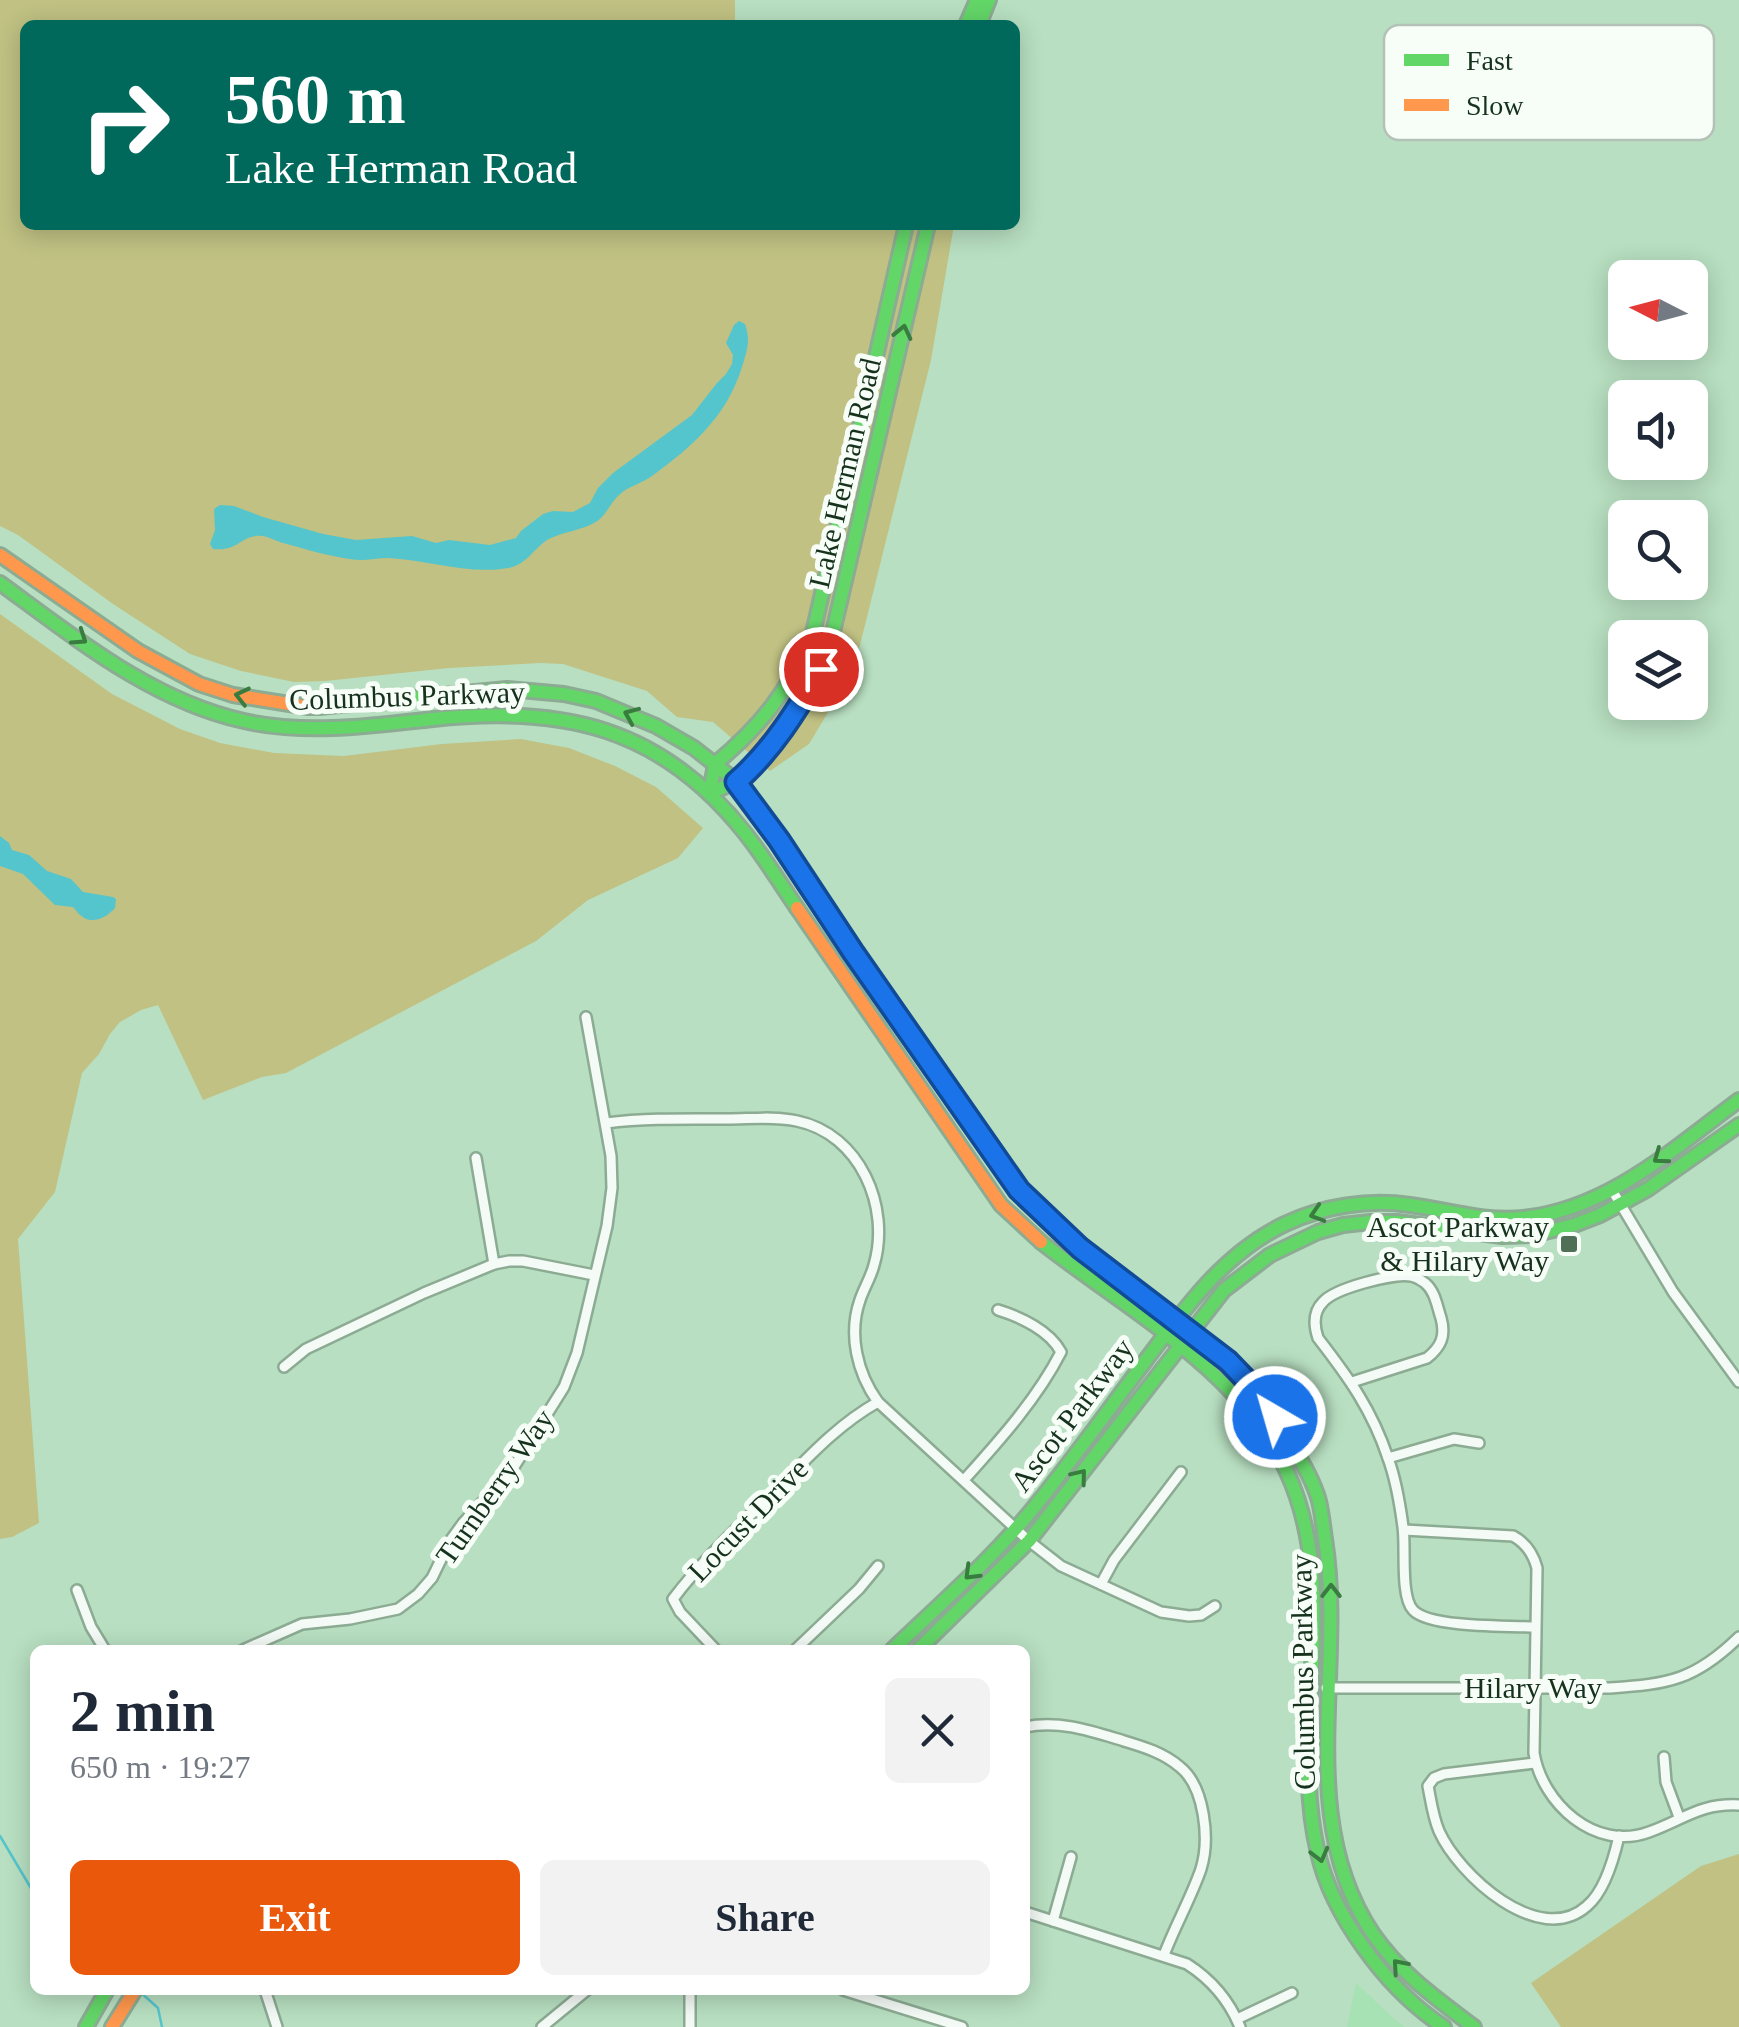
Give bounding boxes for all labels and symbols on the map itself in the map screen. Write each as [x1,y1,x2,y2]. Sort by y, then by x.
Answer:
legend [1384,25,1714,140]
text: Fast [1466,45,1513,76]
text: Slow [1466,90,1524,121]
north arrow [1608,260,1708,360]
one-way arrow [891,323,912,340]
street label: Lake Herman Road [802,355,887,591]
one-way arrow [68,626,87,644]
pin [779,627,864,712]
street label: Columbus Parkway [289,675,525,716]
one-way arrow [234,687,251,708]
one-way arrow [624,707,642,727]
one-way arrow [1653,1145,1671,1163]
one-way arrow [1310,1202,1327,1222]
place label: Ascot Parkway & Hilary Way [1367,1210,1549,1277]
marker: Ascot Parkway & Hilary Way [1558,1233,1580,1255]
street label: Ascot Parkway [1004,1332,1140,1497]
position arrow [1223,1365,1327,1469]
street label: Turnberry Way [429,1403,560,1571]
street label: Locust Drive [681,1452,814,1588]
one-way arrow [1068,1470,1086,1488]
street label: Columbus Parkway [1284,1554,1321,1790]
one-way arrow [965,1562,983,1580]
one-way arrow [1320,1582,1342,1598]
street label: Hilary Way [1464,1671,1602,1704]
one-way arrow [1308,1846,1329,1863]
one-way arrow [1393,1959,1411,1977]

